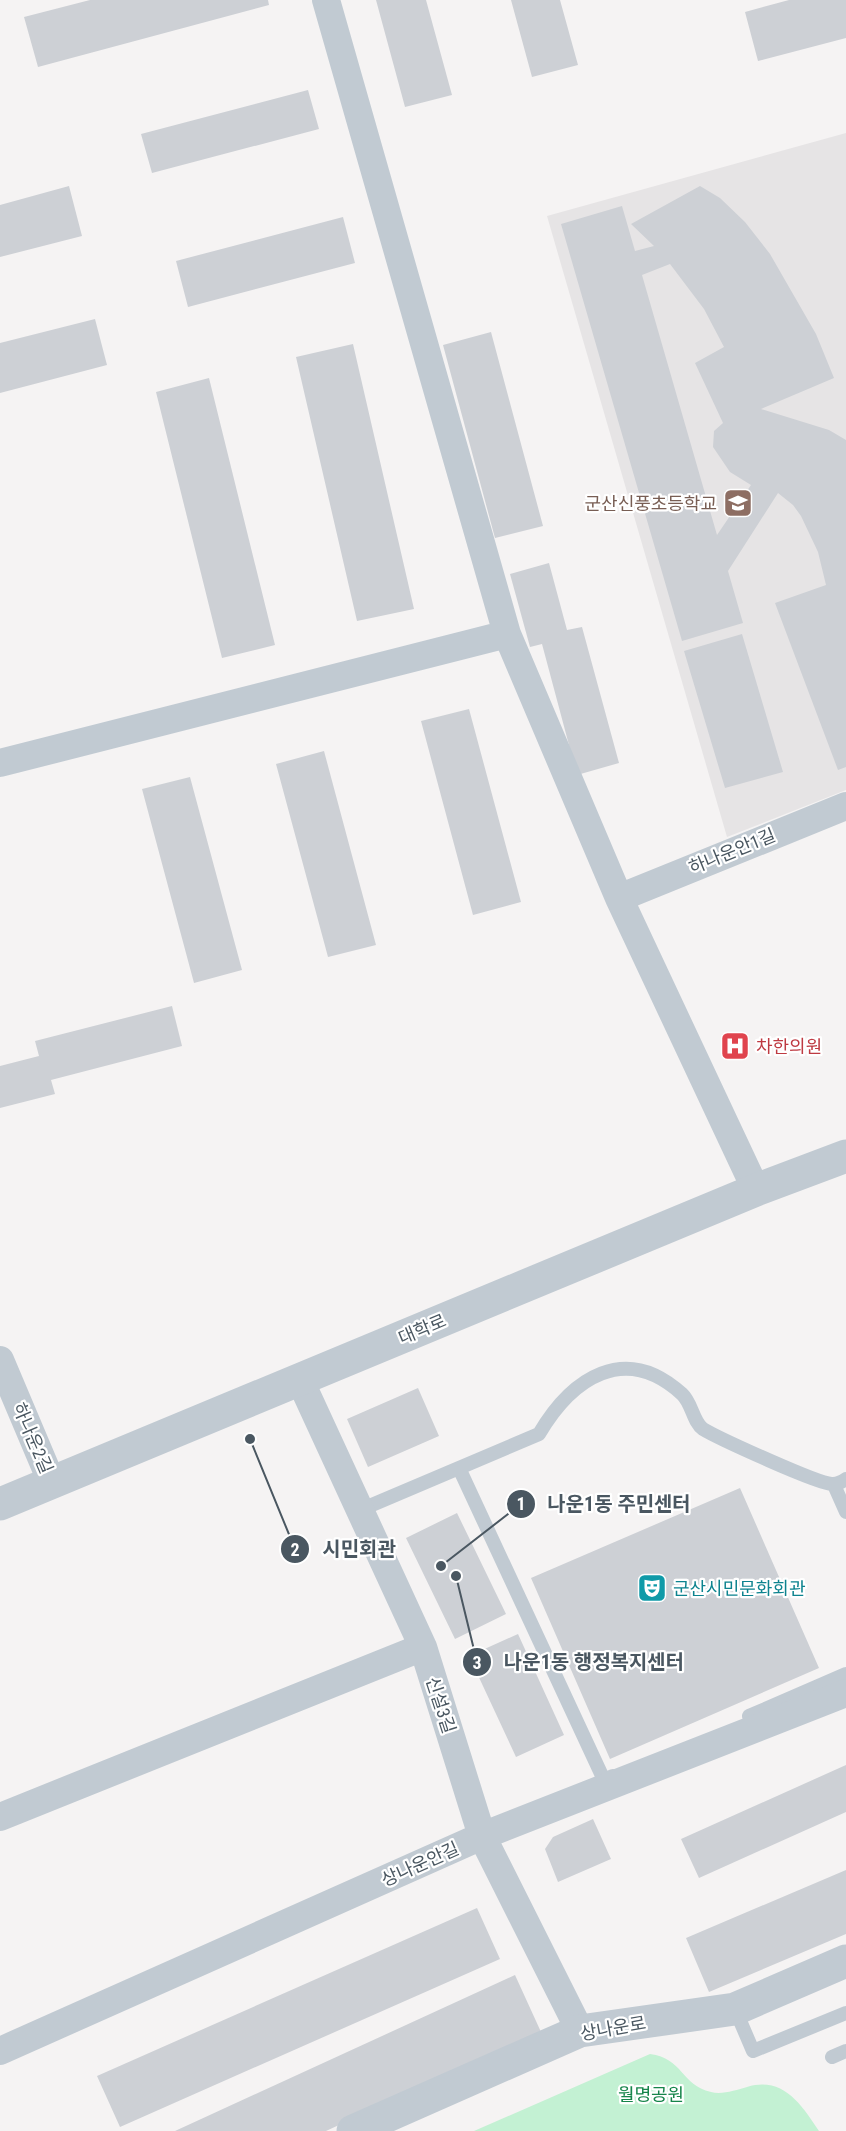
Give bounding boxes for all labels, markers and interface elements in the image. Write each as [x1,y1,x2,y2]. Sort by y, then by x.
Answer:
school or university icon: 군산신풍초등학교 [722,487,754,519]
place label: 군산신풍초등학교 [585,493,717,514]
street label: 하나운안1길 [686,824,778,878]
hospital icon: 차한의원 [719,1030,751,1062]
place label: 차한의원 [756,1036,822,1057]
street label: 대학로 [395,1310,449,1348]
street label: 하나운2길 [9,1399,57,1477]
callout: 나운1동 주민센터 [506,1485,703,1523]
text: 나운1동 주민센터 [547,1492,691,1516]
text: 1 [516,1493,526,1514]
callout: 시민회관 [280,1530,408,1568]
text: 시민회관 [322,1537,396,1561]
text: 2 [290,1539,300,1560]
theatre icon: 군산시민문화회관 [636,1572,668,1604]
place label: 군산시민문화회관 [673,1578,806,1599]
callout: 나운1동 행정복지센터 [462,1643,696,1681]
text: 나운1동 행정복지센터 [504,1650,684,1674]
text: 3 [472,1652,482,1673]
street label: 신설3길 [422,1674,460,1736]
street label: 상나운안길 [378,1838,462,1890]
street label: 상나운로 [579,2012,647,2044]
park label: 월명공원 [618,2084,684,2105]

